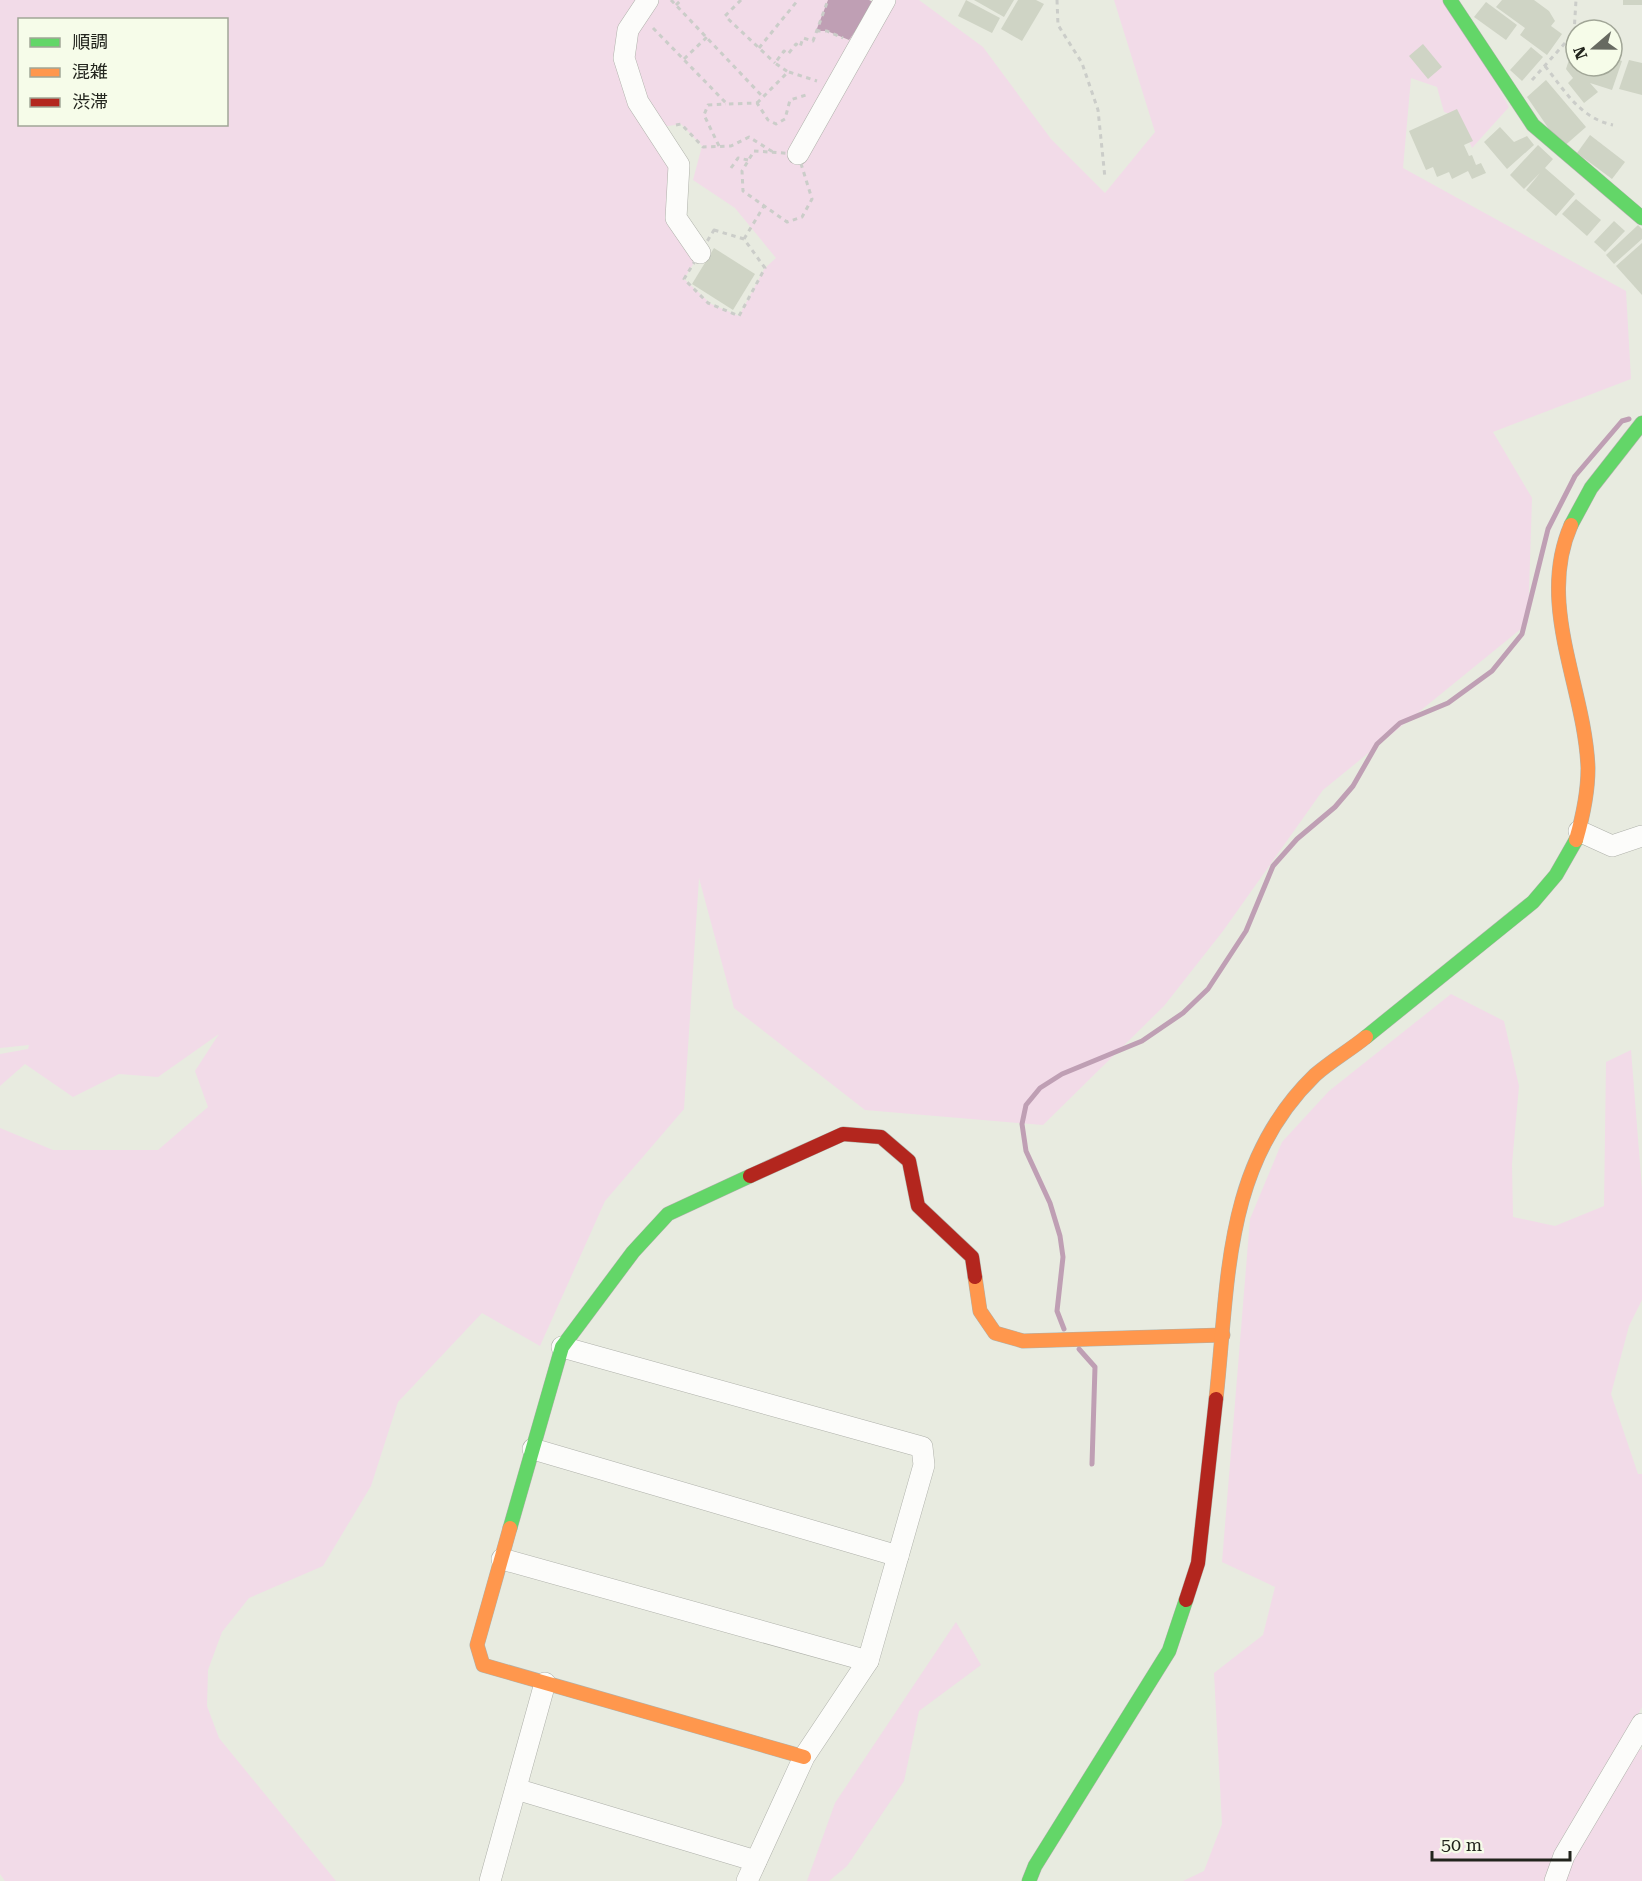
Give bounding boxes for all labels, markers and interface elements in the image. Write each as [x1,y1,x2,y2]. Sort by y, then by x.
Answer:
legend [18,18,228,126]
north arrow [1564,18,1624,78]
text: 順調 [72,31,108,52]
text: N [1569,44,1591,62]
text: 混雑 [72,61,108,82]
text: 渋滞 [72,91,108,112]
scale bar [1432,1824,1570,1862]
text: 50 m [1441,1834,1482,1855]

